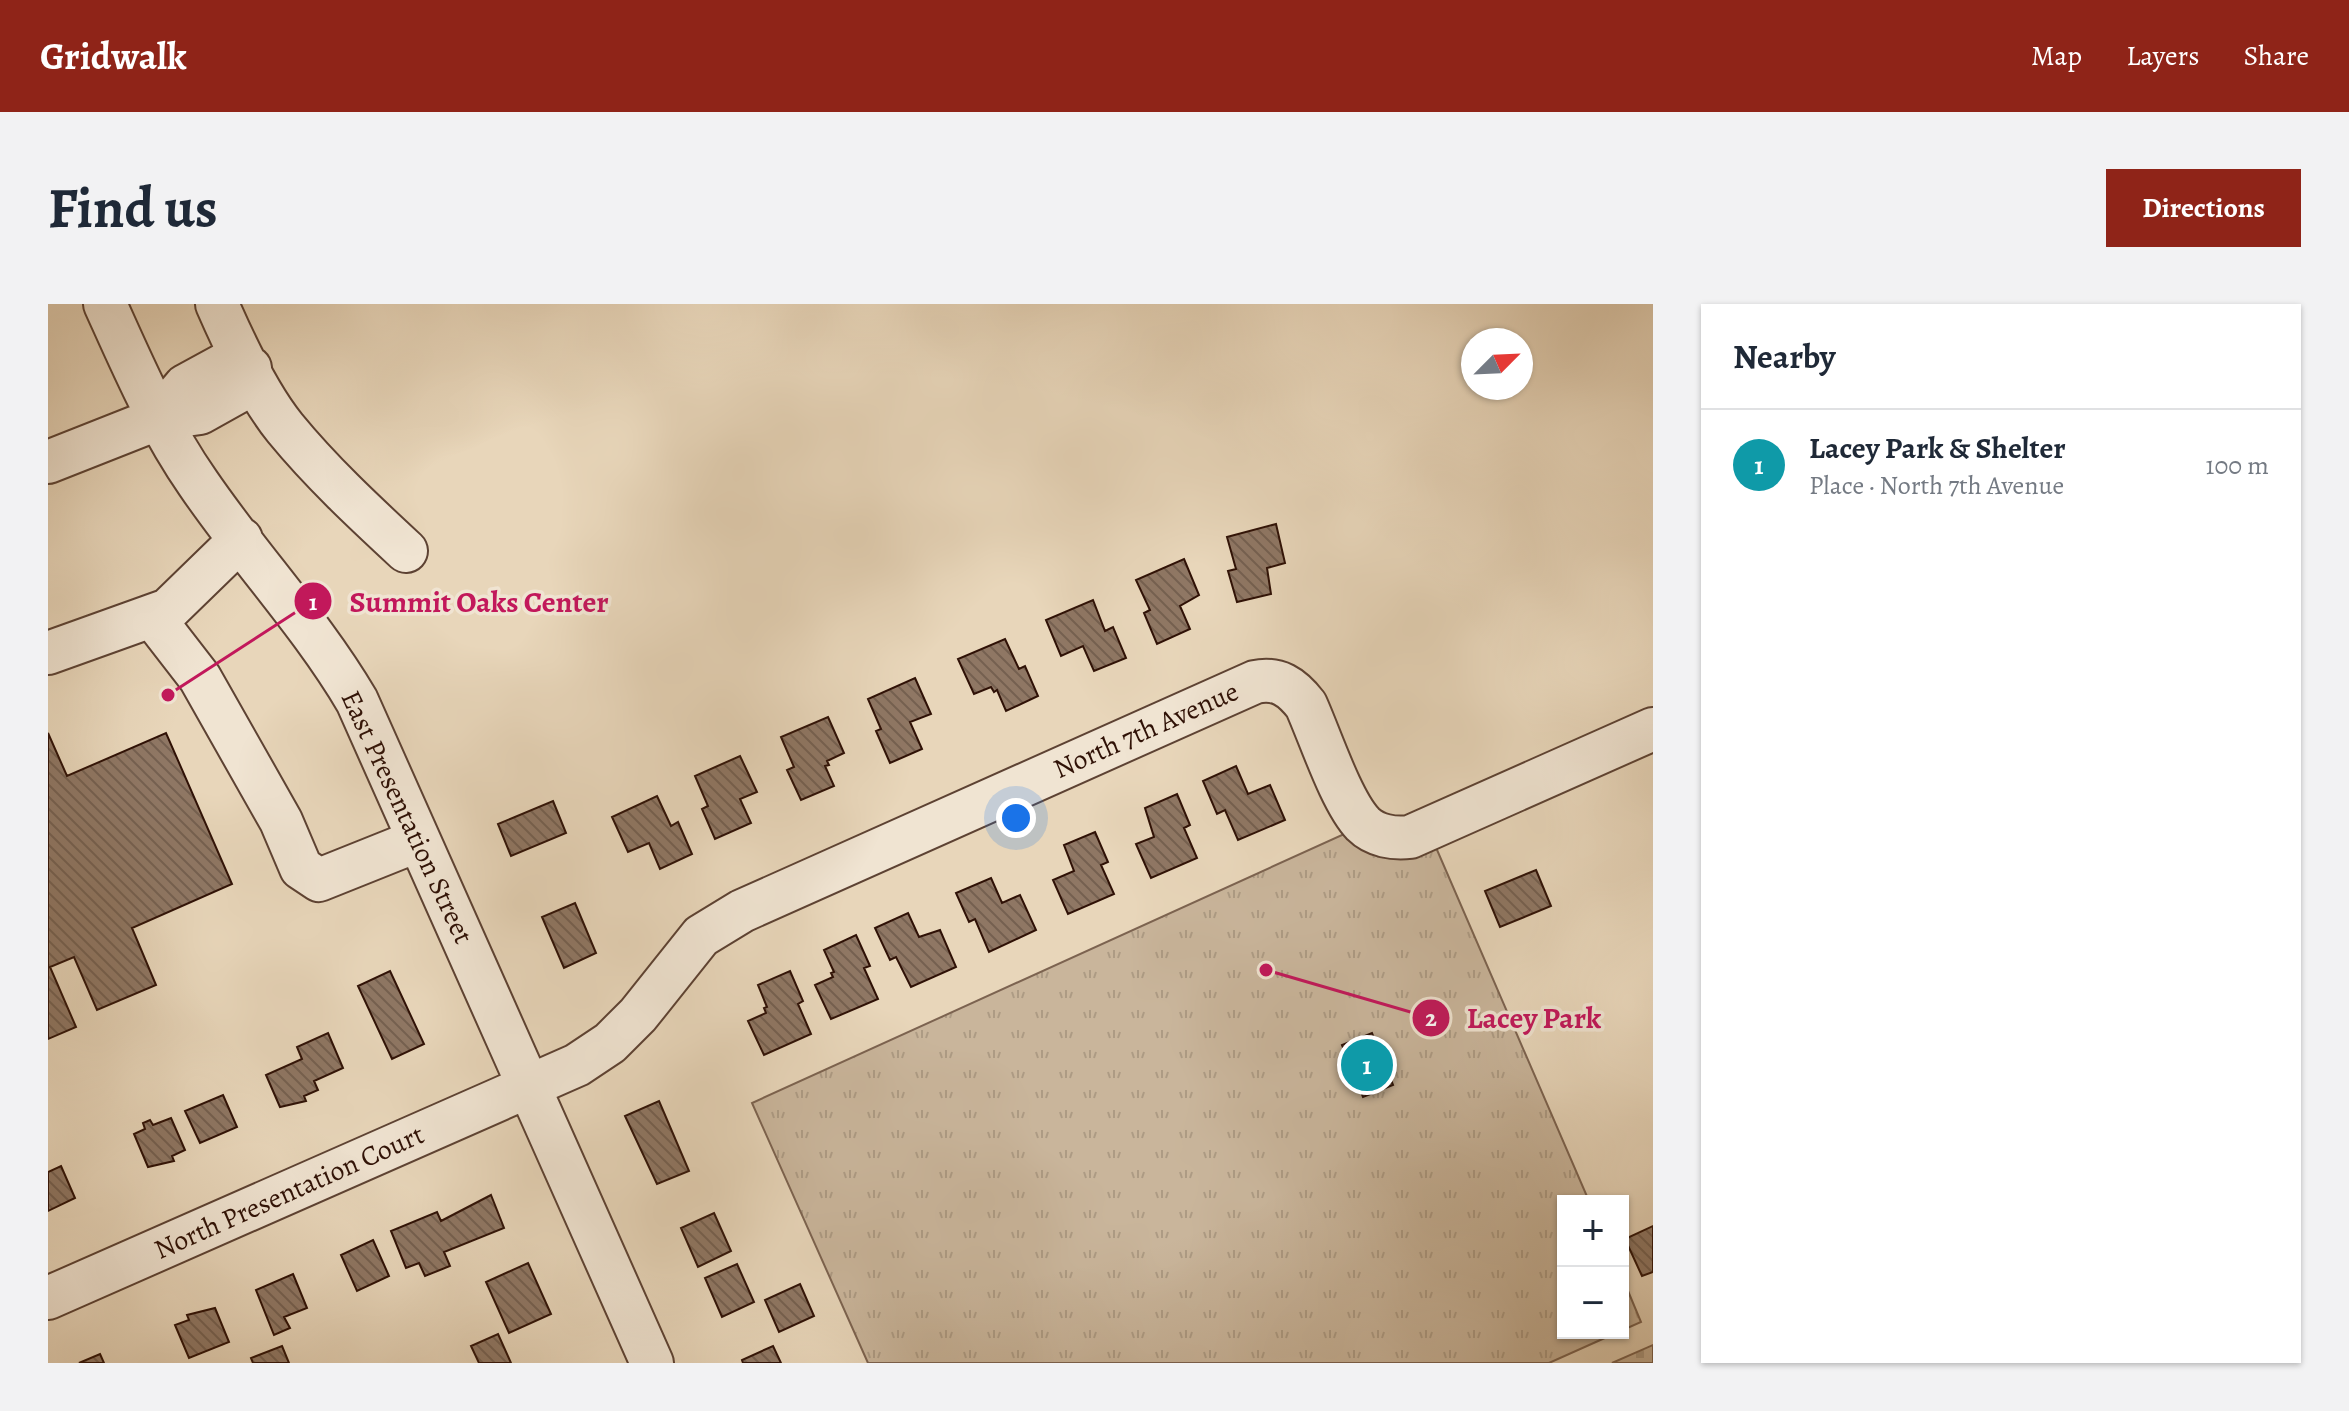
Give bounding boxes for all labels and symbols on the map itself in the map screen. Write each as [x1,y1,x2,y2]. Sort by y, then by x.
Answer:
north arrow [1461,328,1533,400]
callout: Summit Oaks Center [293,574,625,628]
text: Summit Oaks Center [349,582,609,622]
text: 1 [309,586,318,618]
street label: North 7th Avenue [1047,672,1245,788]
street label: East Presentation Street [332,684,482,950]
your location [996,798,1036,838]
callout: Lacey Park [1411,991,1617,1045]
text: Lacey Park [1467,998,1602,1038]
text: 2 [1425,1002,1437,1034]
pin: 1 [1341,1035,1393,1095]
street label: North Presentation Court [148,1115,430,1269]

